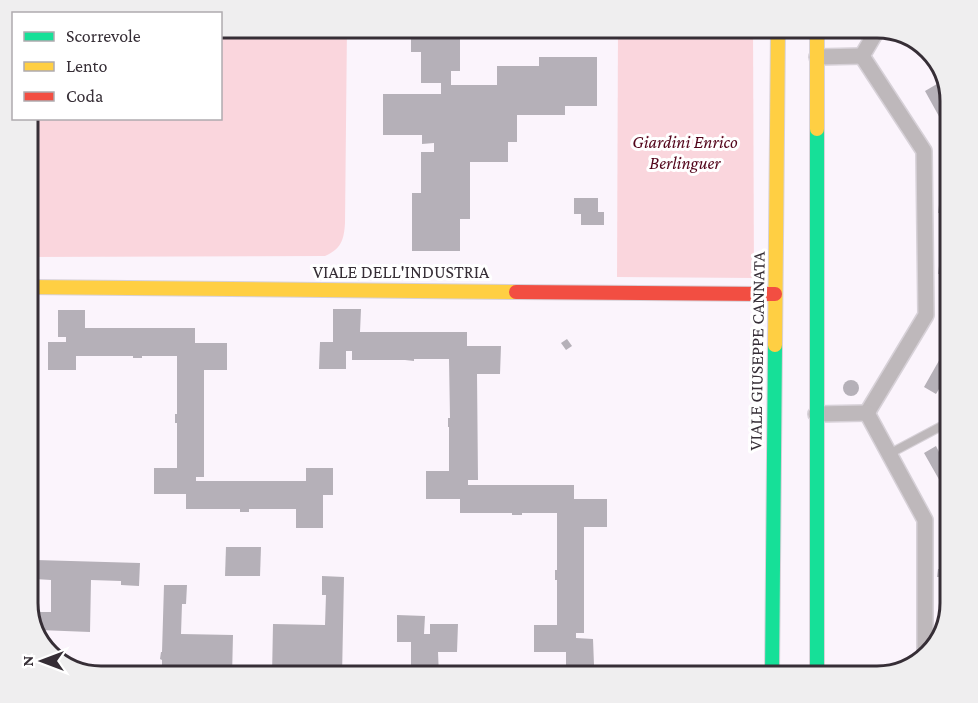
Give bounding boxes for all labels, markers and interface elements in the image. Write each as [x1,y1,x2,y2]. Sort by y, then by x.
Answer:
legend [12,12,222,120]
text: Scorrevole [66,26,141,46]
text: Lento [66,56,107,76]
text: Coda [66,86,103,106]
park label: Giardini Enrico Berlinguer [632,132,738,173]
street label: VIALE GIUSEPPE CANNATA [745,250,769,451]
street label: VIALE DELL'INDUSTRIA [313,262,490,282]
north arrow [12,631,72,691]
text: N [19,655,36,666]

